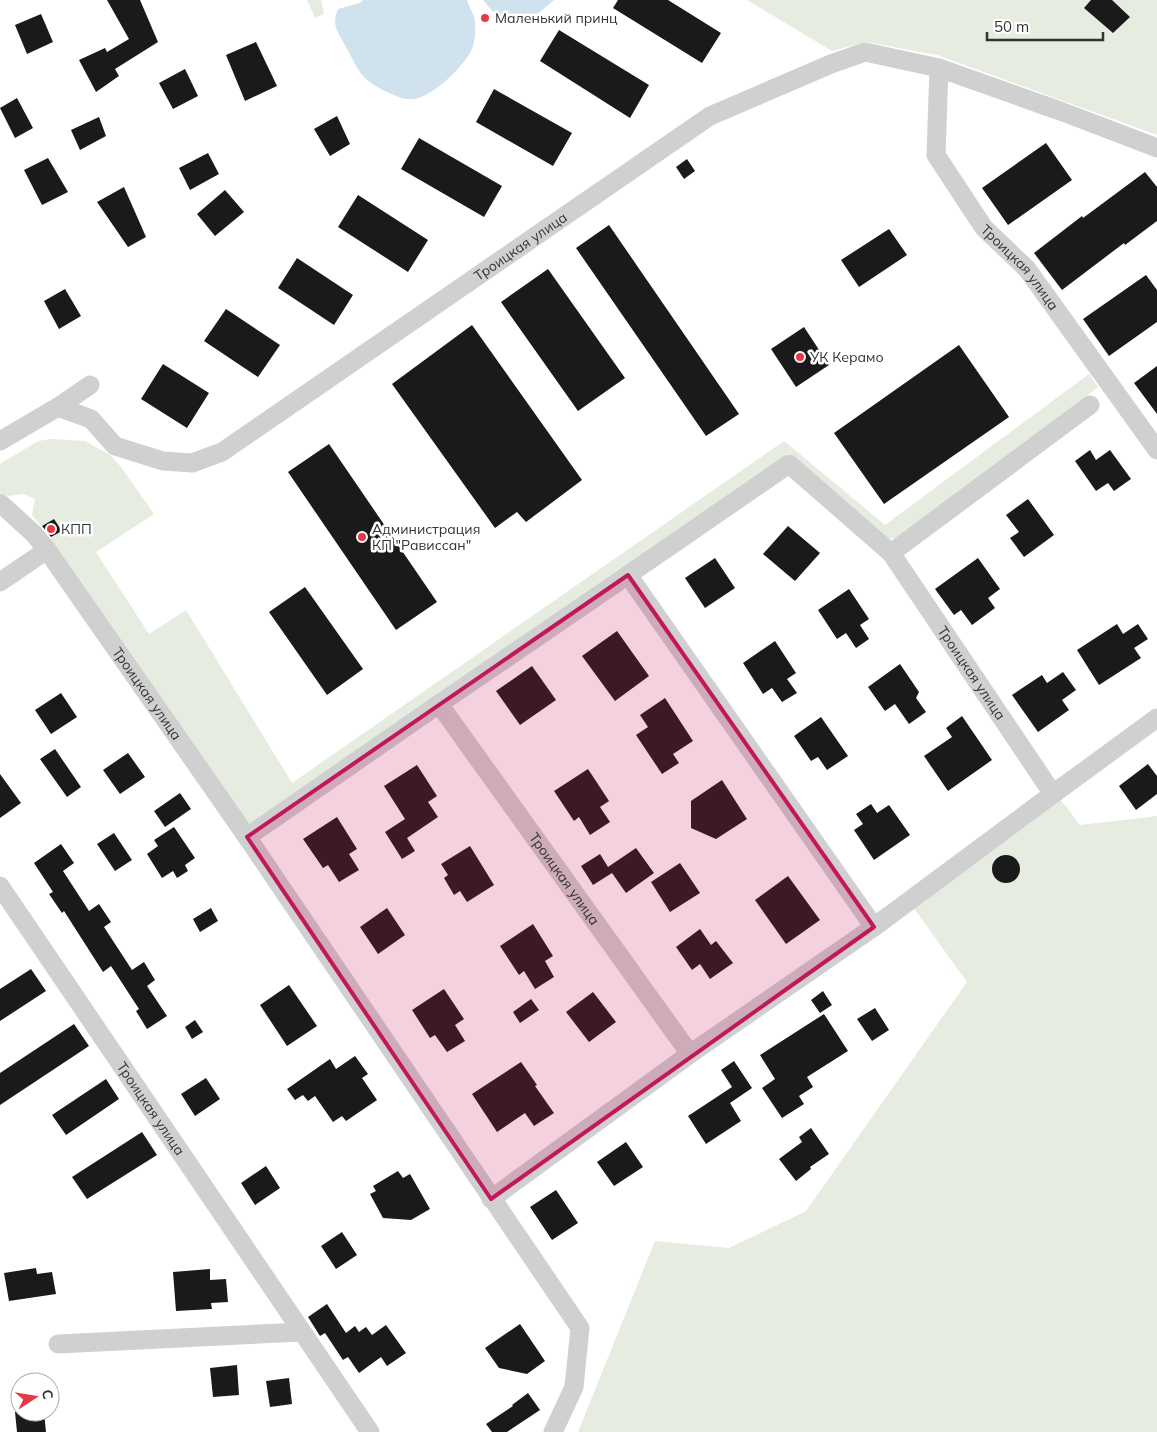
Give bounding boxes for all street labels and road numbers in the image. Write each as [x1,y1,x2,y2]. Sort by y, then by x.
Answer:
street label: Троицкая улица [470,208,571,285]
street label: Троицкая улица [977,221,1063,314]
street label: Троицкая улица [934,623,1010,723]
street label: Троицкая улица [109,644,186,744]
street label: Троицкая улица [525,829,604,928]
street label: Троицкая улица [113,1058,189,1159]

